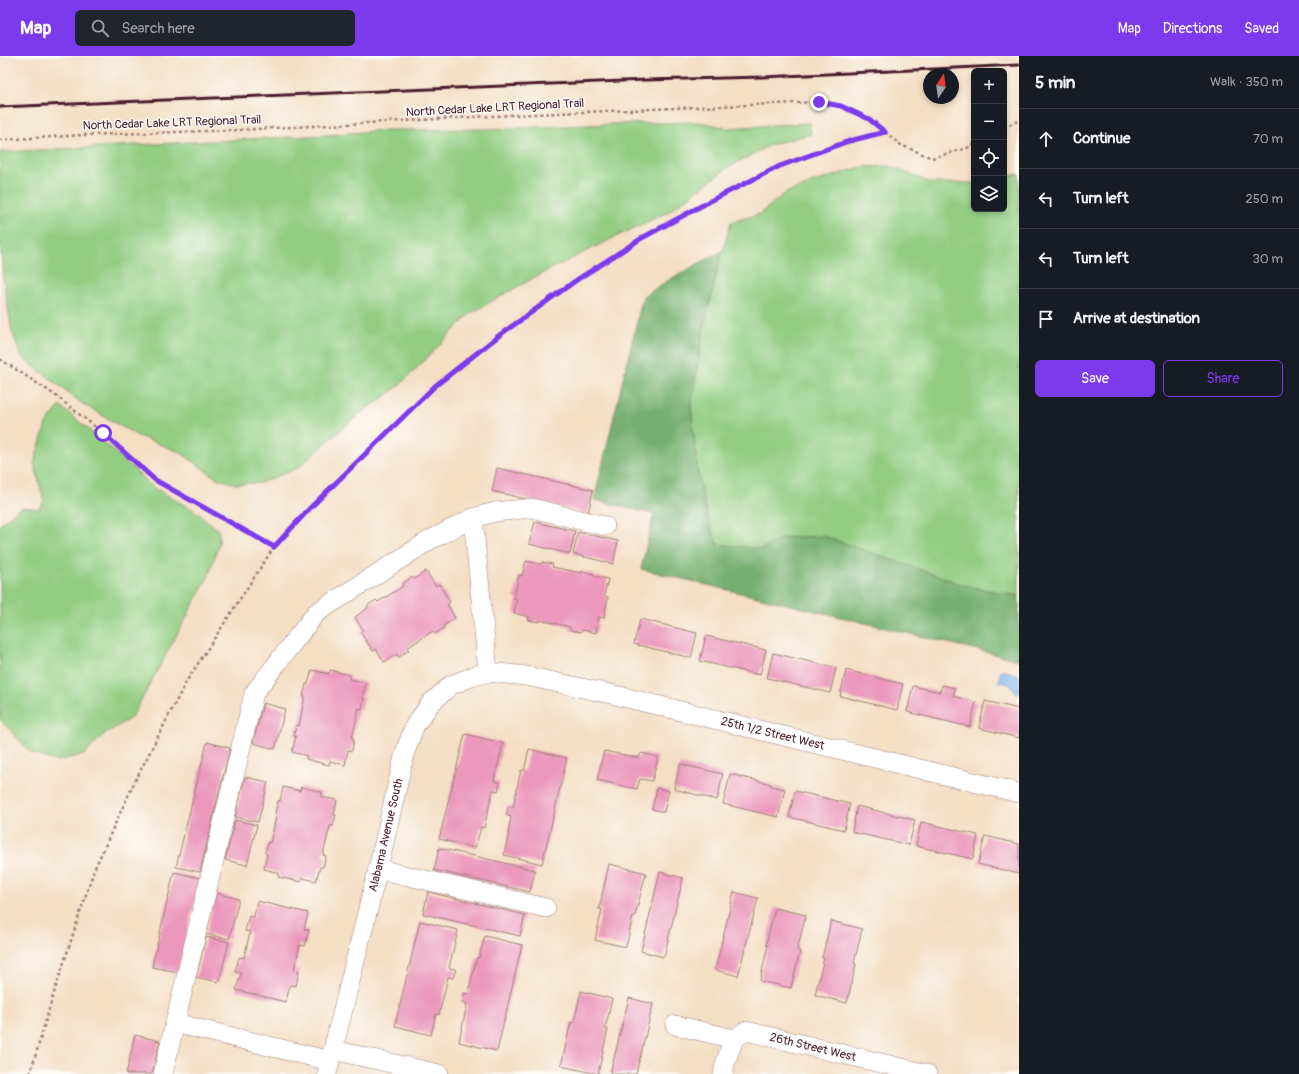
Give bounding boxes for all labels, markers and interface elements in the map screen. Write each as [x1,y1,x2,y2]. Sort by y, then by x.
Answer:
search box [75,10,355,46]
text: Map [20,16,51,40]
icon: search [89,17,111,39]
text: Search here [121,19,195,38]
text: Map [1118,20,1141,37]
text: Directions [1163,20,1222,37]
text: Saved [1244,20,1279,37]
north arrow [923,68,959,104]
map controls [971,68,1007,212]
button: + [971,68,1007,104]
text: 5 min [1035,72,1075,93]
text: Walk · 350 m [1210,74,1283,90]
route end [810,93,828,111]
street label: North Cedar Lake LRT Regional Trail [405,96,585,120]
button: − [971,104,1007,140]
street label: North Cedar Lake LRT Regional Trail [82,112,262,134]
icon: ahead [1035,128,1057,150]
text: Continue [1073,129,1131,148]
text: 70 m [1253,131,1283,147]
button: locate [971,140,1007,176]
button: layers [971,176,1007,212]
icon: left [1035,188,1057,210]
text: Turn left [1073,189,1129,208]
text: 250 m [1245,191,1283,207]
icon: left [1035,248,1057,270]
text: Turn left [1073,249,1129,268]
text: 30 m [1253,251,1283,267]
icon: arrive [1035,308,1057,330]
text: Arrive at destination [1073,309,1200,328]
button: Save [1035,360,1155,397]
button: Share [1163,360,1283,397]
route start [94,424,112,442]
street label: 25th 1/2 Street West [719,713,826,753]
street label: Alabama Avenue South [365,777,406,893]
street label: 26th Street West [768,1029,858,1064]

